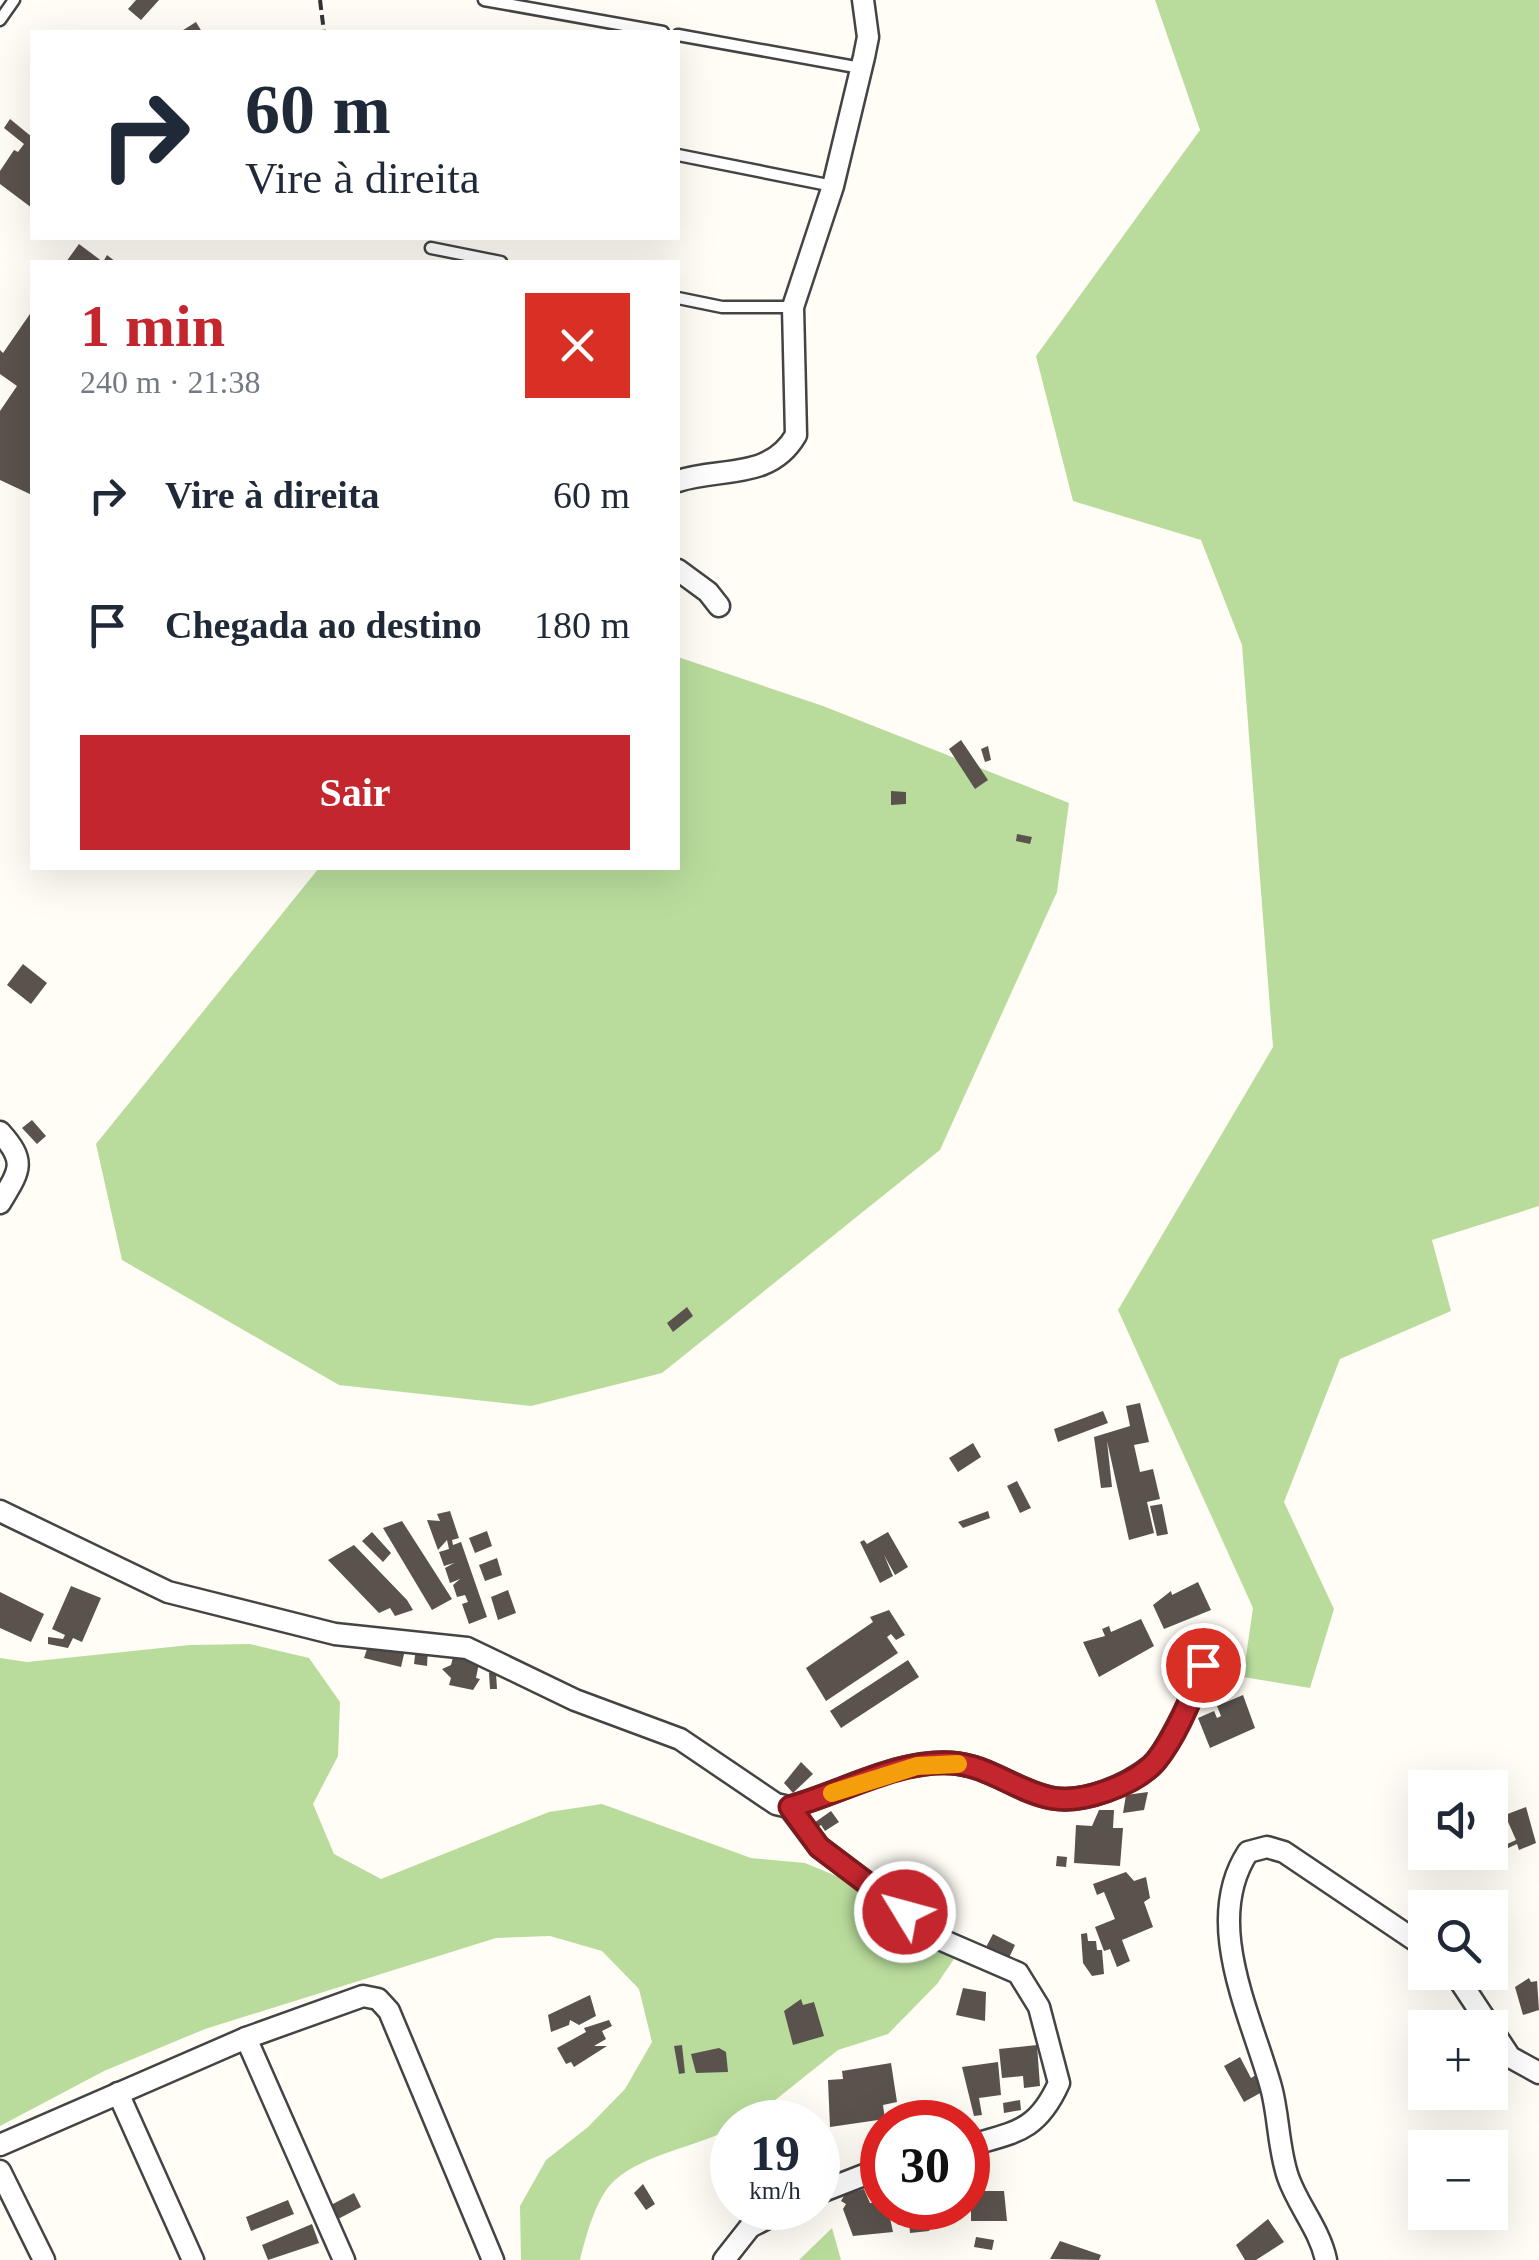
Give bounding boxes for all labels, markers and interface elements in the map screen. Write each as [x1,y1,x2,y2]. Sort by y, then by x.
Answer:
icon: right [80,70,210,200]
text: 60 m [245,71,391,148]
text: Vire à direita [245,153,480,203]
text: 1 min [80,293,225,359]
button: close [525,293,630,398]
text: 240 m · 21:38 [80,364,260,400]
icon: right [80,468,135,523]
text: Vire à direita [165,474,380,516]
text: 60 m [553,474,630,516]
icon: arrive [80,598,135,653]
text: Chegada ao destino [165,604,482,646]
text: 180 m [534,604,630,646]
button: Sair [80,735,630,850]
pin [1161,1623,1246,1708]
icon: arrive [1176,1638,1231,1693]
map controls [1408,1770,1508,2230]
button: sound [1408,1770,1508,1870]
position arrow [853,1860,957,1964]
button: search [1408,1890,1508,1990]
button: + [1408,2010,1508,2110]
speed limit sign: 30 [860,2100,990,2230]
text: 19 [750,2125,800,2181]
button: − [1408,2130,1508,2230]
text: km/h [749,2177,801,2204]

